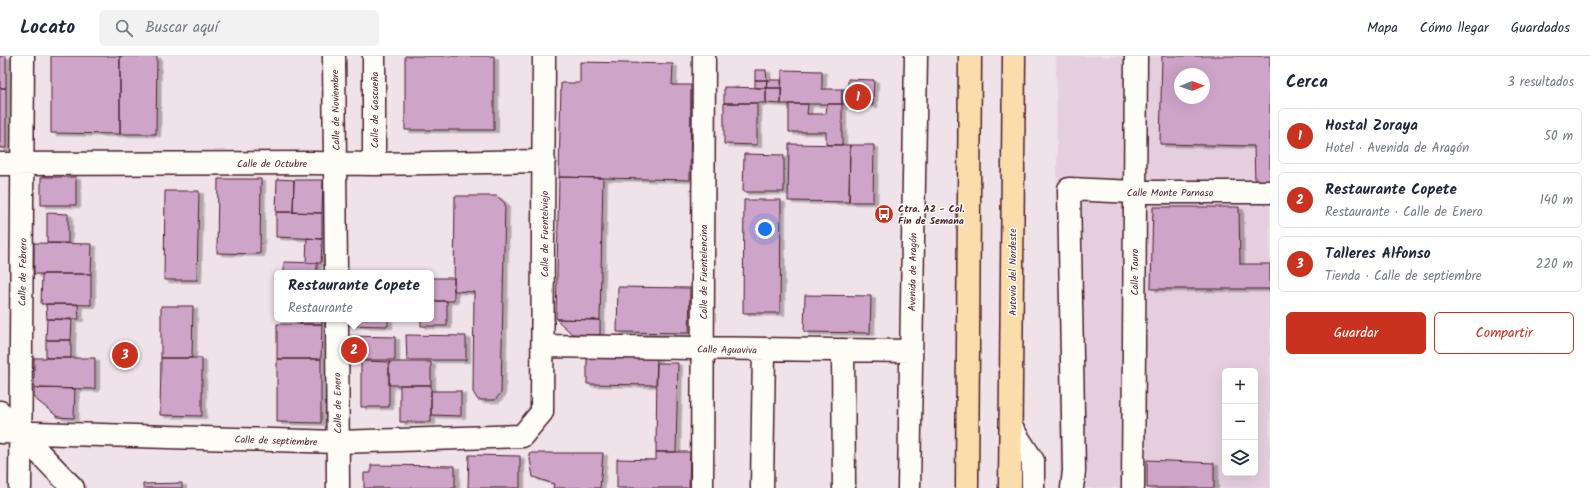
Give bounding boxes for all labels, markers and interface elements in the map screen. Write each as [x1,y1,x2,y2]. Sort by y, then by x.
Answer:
search box [99,10,379,46]
text: Locato [20,13,75,43]
text: Buscar aquí [145,16,218,40]
icon: search [113,17,135,39]
text: Mapa [1367,17,1398,39]
text: Cómo llegar [1420,17,1489,39]
text: Guardados [1511,17,1570,39]
north arrow [1174,68,1210,104]
street label: Calle de Noviembre [327,69,345,151]
text: Cerca [1286,69,1328,96]
street label: Calle de Gascueña [367,71,383,148]
text: 3 resultados [1507,72,1574,93]
pin: 1 [845,82,871,112]
text: Hostal Zoraya [1325,114,1418,138]
text: 1 [1298,126,1302,147]
text: 50 m [1544,126,1573,147]
text: Hotel · Avenida de Aragón [1325,138,1469,159]
street label: Calle de Octubre [237,156,307,172]
text: Restaurante Copete [1325,178,1457,202]
street label: Calle Monte Parnaso [1127,185,1214,201]
street label: Calle de Fuentelviejo [537,190,553,277]
text: 2 [1296,190,1304,211]
text: 140 m [1540,190,1573,211]
place label: Ctra. A2 - Col. Fin de Semana [898,201,965,229]
text: Restaurante · Calle de Enero [1325,202,1483,223]
bus stop icon: Ctra. A2 - Col. Fin de Semana [873,203,895,225]
your location [755,219,775,239]
street label: Calle de Fuentelencina [696,224,712,319]
street label: Autovía del Nordeste [1005,228,1021,316]
street label: Avenida de Aragón [904,233,922,311]
street label: Calle de Febrero [14,237,32,306]
text: Talleres Alfonso [1325,242,1431,266]
street label: Calle Tauro [1127,248,1143,295]
text: 3 [1296,254,1304,275]
text: 220 m [1536,254,1573,275]
text: Tienda · Calle de septiembre [1325,266,1482,287]
popup [274,270,434,322]
text: Restaurante Copete [288,274,420,298]
text: Restaurante [288,298,353,319]
button: Guardar [1286,312,1426,354]
button: Compartir [1434,312,1574,354]
pin: 2 [341,335,367,365]
pin: 3 [112,340,138,370]
street label: Calle Aguaviva [697,341,757,359]
map controls [1222,368,1258,476]
button: + [1222,368,1258,404]
street label: Calle de Enero [329,372,347,434]
button: − [1222,404,1258,440]
street label: Calle de septiembre [234,432,318,450]
button: layers [1222,440,1258,476]

